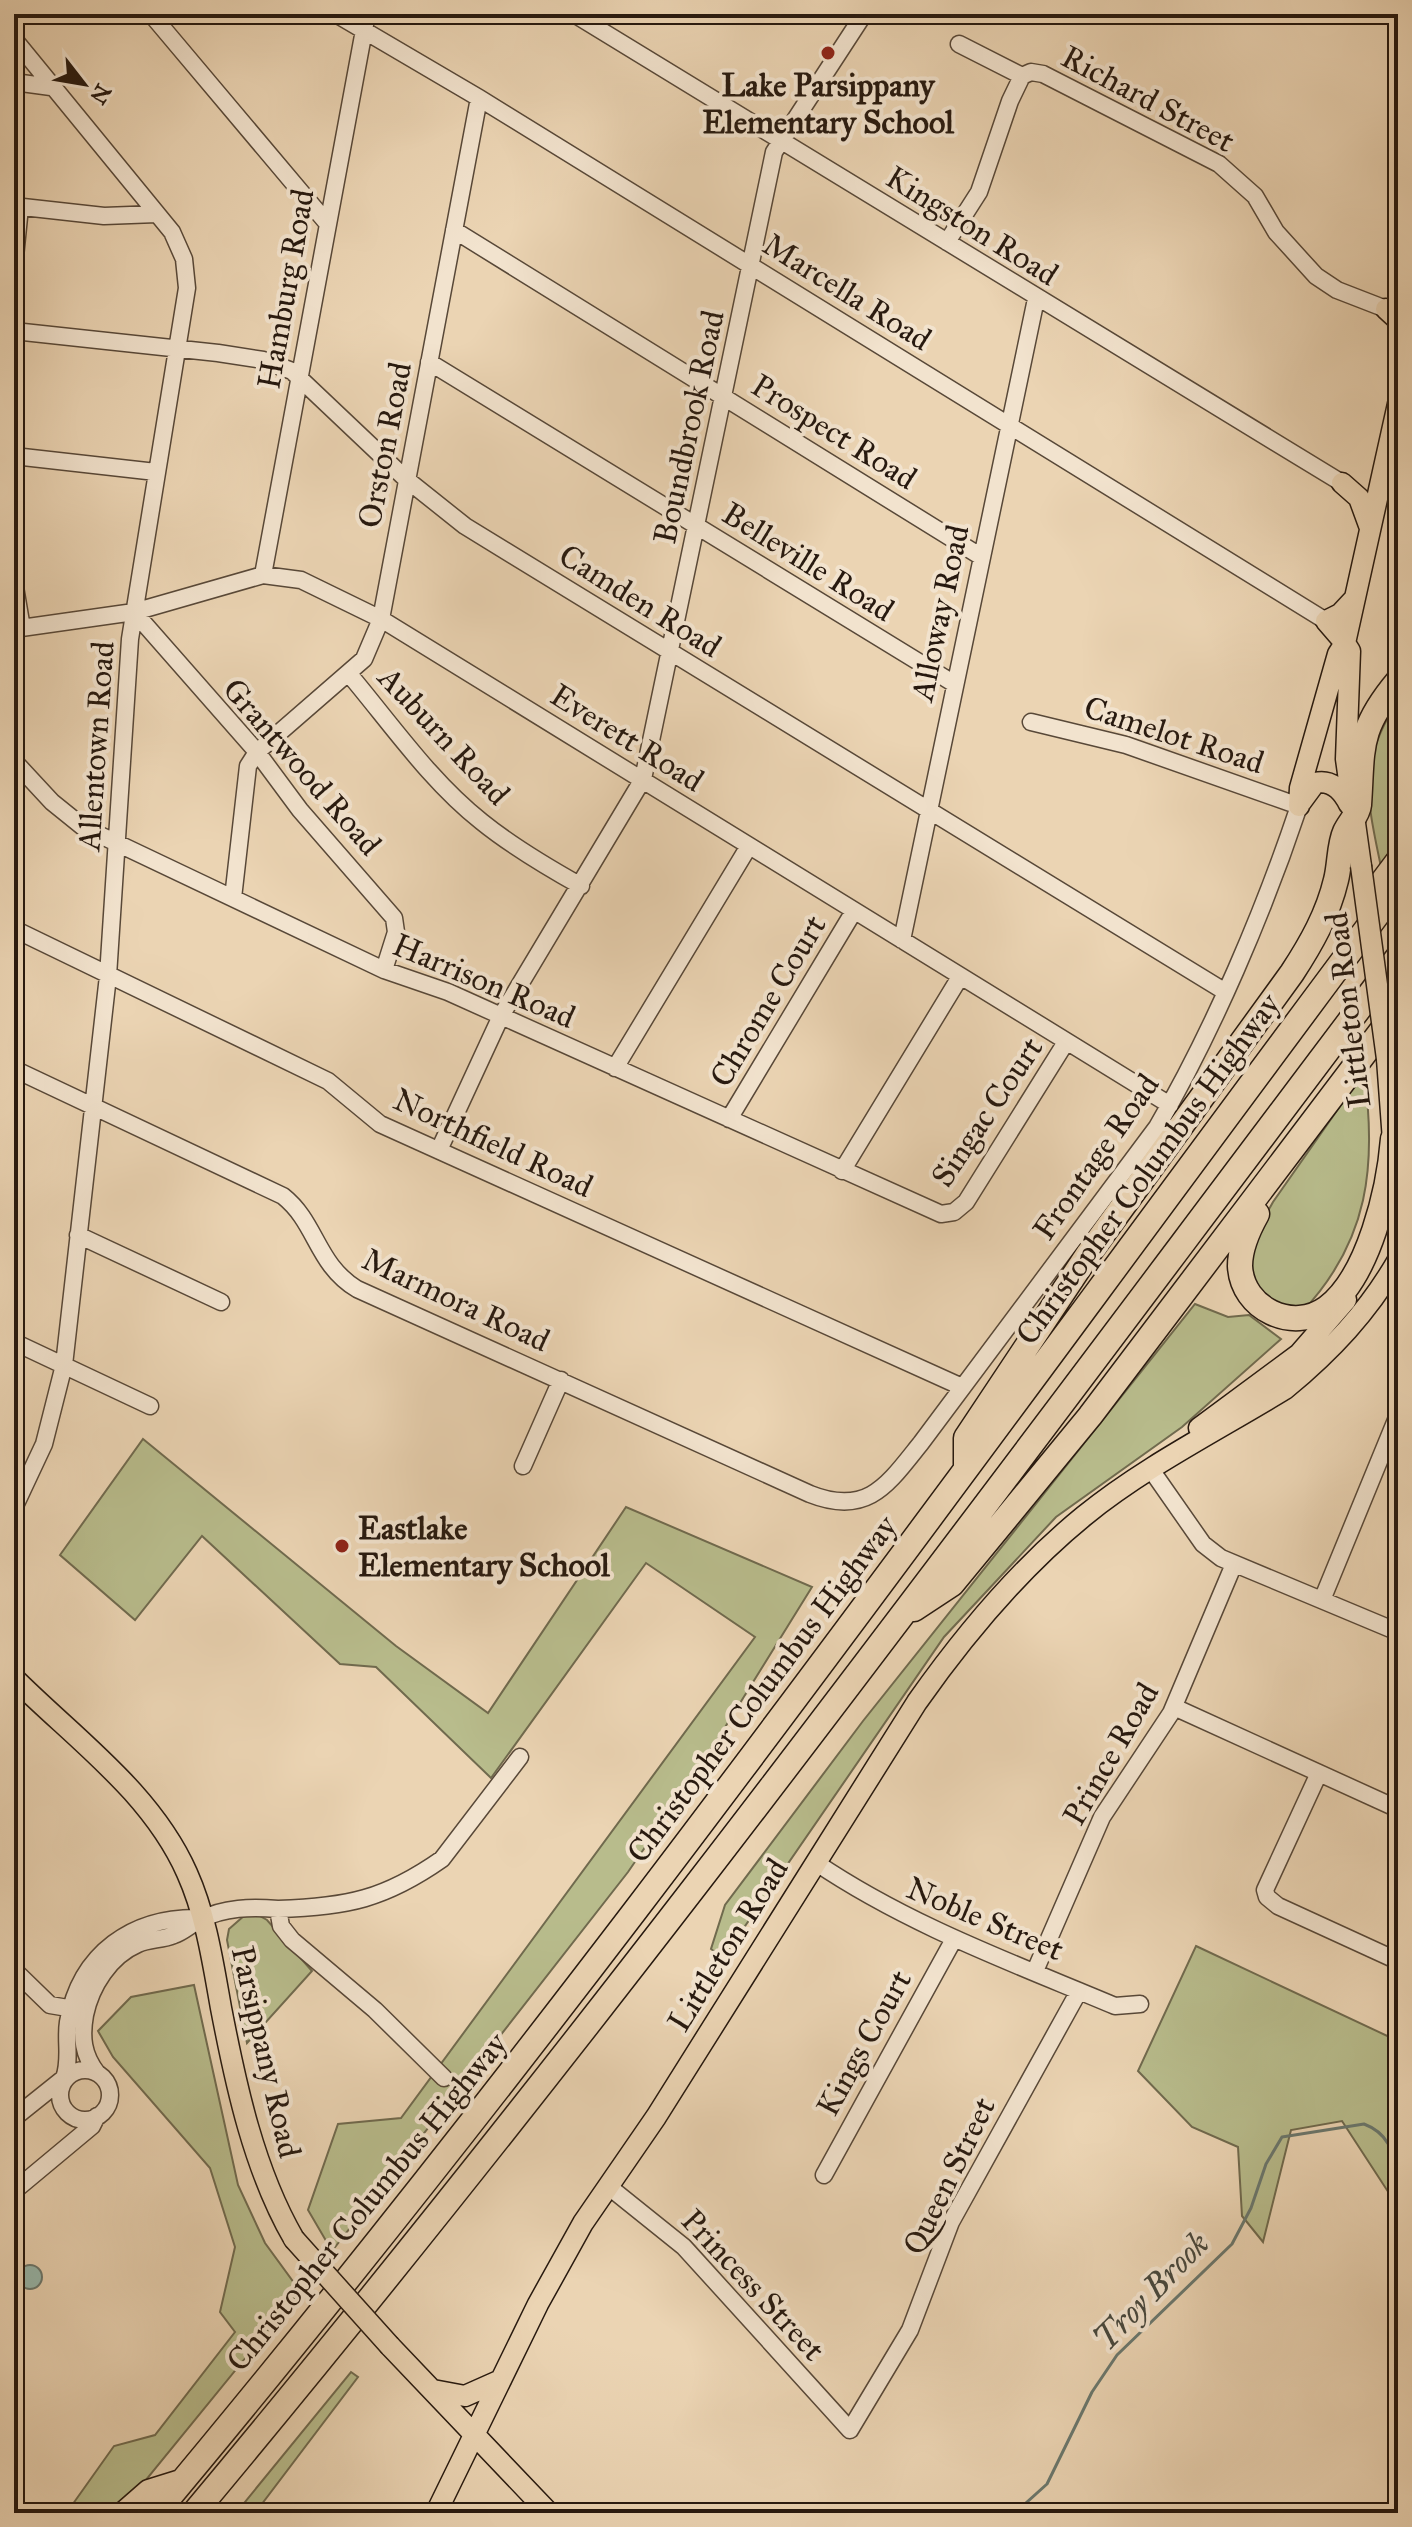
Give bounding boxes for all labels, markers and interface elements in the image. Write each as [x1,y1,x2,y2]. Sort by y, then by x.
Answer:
street label: Richard Street [1055,37,1241,161]
north arrow [44,44,124,124]
marker: Lake Parsippany Elementary School [819,44,837,62]
place label: Lake Parsippany Elementary School [702,66,955,142]
text: N [84,79,117,109]
street label: Kingston Road [879,158,1065,294]
street label: Hamburg Road [249,186,323,392]
street label: Marcella Road [756,225,938,359]
street label: Boundbrook Road [645,307,733,547]
street label: Orston Road [350,359,420,531]
street label: Prospect Road [744,366,924,498]
street label: Belleville Road [715,494,901,630]
street label: Alloway Road [902,521,978,707]
street label: Camden Road [552,536,728,666]
street label: Allentown Road [69,640,123,854]
street label: Auburn Road [369,657,518,813]
street label: Grantwood Road [214,670,390,864]
street label: Everett Road [543,676,711,800]
street label: Camelot Road [1079,688,1269,782]
street label: Chrome Court [702,908,834,1094]
street label: Littleton Road [1317,910,1379,1110]
street label: Harrison Road [387,925,581,1037]
street label: Christopher Columbus Highway [1007,985,1289,1352]
street label: Singac Court [923,1030,1051,1194]
street label: Frontage Road [1024,1066,1168,1248]
street label: Northfield Road [387,1080,599,1206]
street label: Marmora Road [356,1240,556,1360]
street label: Christopher Columbus Highway [619,1507,906,1870]
place label: Eastlake Elementary School [358,1509,611,1585]
marker: Eastlake Elementary School [333,1537,351,1555]
street label: Prince Road [1055,1676,1167,1832]
street label: Littleton Road [659,1851,797,2039]
street label: Noble Street [901,1869,1069,1969]
street label: Parsippany Road [223,1942,309,2162]
street label: Kings Court [808,1963,920,2123]
street label: Christopher Columbus Highway [218,2024,516,2379]
street label: Queen Street [894,2091,1004,2261]
street label: Princess Street [673,2201,833,2369]
water label: Troy Brook [1084,2223,1218,2359]

